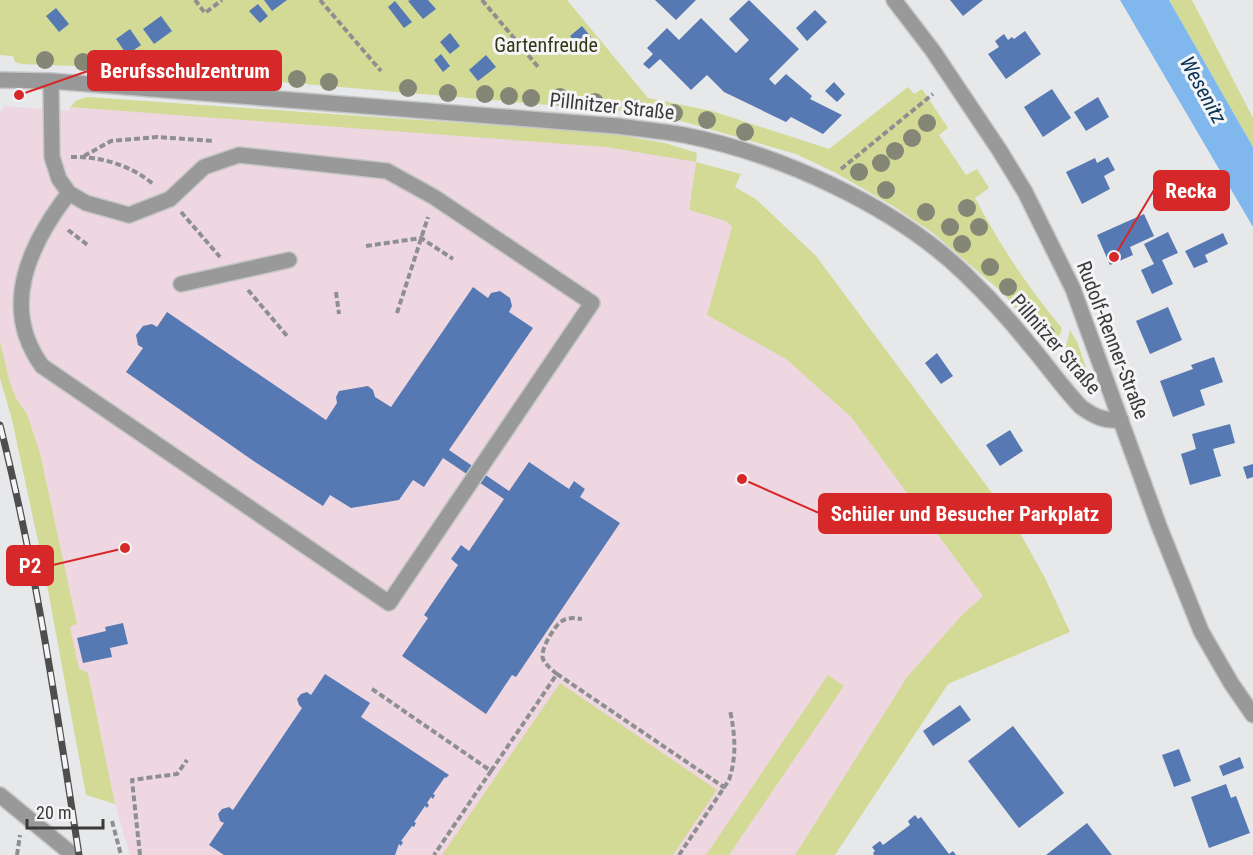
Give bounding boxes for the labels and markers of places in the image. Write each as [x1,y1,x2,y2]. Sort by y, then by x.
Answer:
callout: Berufsschulzentrum [88,51,281,90]
callout: Recka [1154,171,1229,210]
callout: Schüler und Besucher Parkplatz [819,494,1111,533]
callout: P2 [7,546,53,585]

